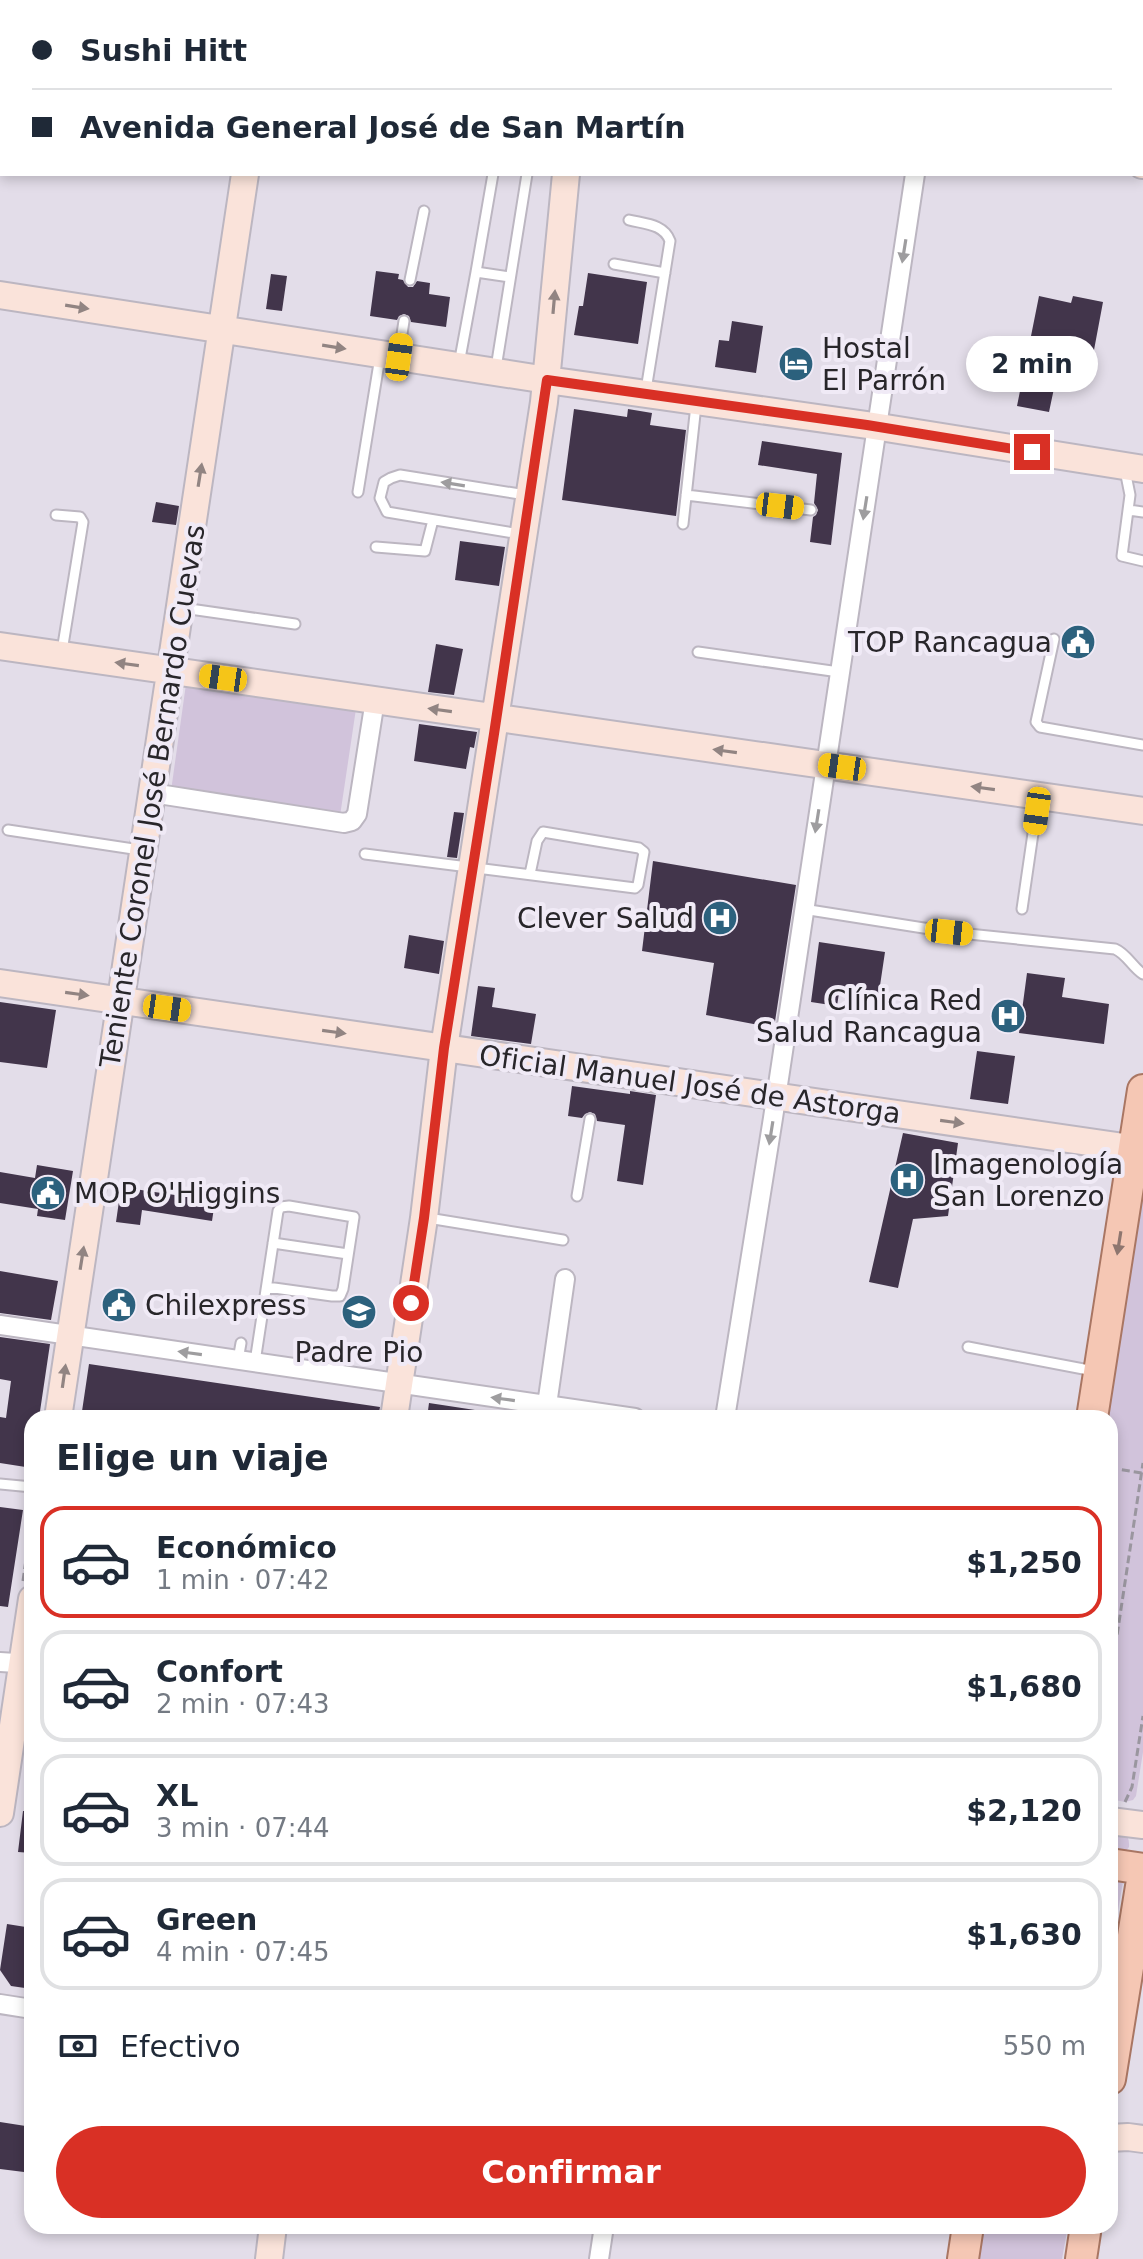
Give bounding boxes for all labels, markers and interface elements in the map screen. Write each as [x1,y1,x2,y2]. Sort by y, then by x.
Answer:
text: Sushi Hitt [80,33,247,68]
text: Avenida General José de San Martín [80,110,686,145]
one-way arrow [897,239,910,264]
one-way arrow [548,289,561,314]
one-way arrow [65,301,90,314]
car [384,332,414,382]
place label: Hostal El Parrón [822,332,946,397]
callout: 2 min [966,336,1098,392]
one-way arrow [322,341,347,354]
hotel icon: Hostal El Parrón [777,345,815,383]
text: 2 min [991,349,1073,379]
route end [1014,434,1050,470]
one-way arrow [194,462,207,487]
one-way arrow [440,477,465,490]
car [755,491,805,521]
one-way arrow [858,496,871,521]
street label: Teniente Coronel José Bernardo Cuevas [93,522,212,1071]
public building icon: TOP Rancagua [1059,623,1097,661]
place label: TOP Rancagua [847,626,1052,659]
one-way arrow [115,657,140,670]
car [198,663,248,693]
one-way arrow [427,703,452,716]
one-way arrow [712,744,737,757]
car [817,752,867,782]
one-way arrow [970,781,995,794]
car [1022,786,1052,836]
one-way arrow [811,808,823,833]
hospital icon: Clever Salud [701,899,739,937]
place label: Clever Salud [517,902,694,935]
car [924,918,974,946]
place label: Clínica Red Salud Rancagua [756,984,982,1049]
one-way arrow [65,989,90,1001]
car [142,993,192,1023]
hospital icon: Clínica Red Salud Rancagua [989,997,1027,1035]
one-way arrow [322,1026,347,1039]
street label: Oficial Manuel José de Astorga [477,1039,903,1130]
one-way arrow [940,1116,965,1129]
one-way arrow [764,1121,776,1146]
place label: Imagenología San Lorenzo [933,1148,1123,1213]
hospital icon: Imagenología San Lorenzo [888,1161,926,1199]
public building icon: MOP O'Higgins [29,1174,67,1212]
place label: MOP O'Higgins [74,1177,280,1210]
one-way arrow [1112,1231,1125,1256]
one-way arrow [76,1245,89,1270]
route start [393,1285,429,1321]
public building icon: Chilexpress [100,1286,138,1324]
place label: Chilexpress [145,1289,306,1322]
school or university icon: Padre Pio [340,1293,378,1331]
place label: Padre Pio [295,1336,423,1369]
one-way arrow [177,1346,202,1359]
one-way arrow [58,1364,71,1389]
one-way arrow [490,1392,515,1405]
text: Elige un viaje [56,1437,329,1478]
icon: car [60,1526,132,1598]
text: Económico [156,1530,337,1565]
text: $1,250 [966,1545,1082,1580]
text: 1 min · 07:42 [156,1565,330,1595]
icon: car [60,1650,132,1722]
text: Confort [156,1654,283,1689]
text: $1,680 [966,1669,1082,1704]
text: 2 min · 07:43 [156,1689,330,1719]
icon: car [60,1774,132,1846]
text: XL [156,1778,198,1813]
text: $2,120 [966,1793,1082,1828]
text: 3 min · 07:44 [156,1813,330,1843]
icon: car [60,1898,132,1970]
text: Green [156,1902,257,1937]
text: $1,630 [966,1917,1082,1952]
text: 4 min · 07:45 [156,1937,330,1967]
icon: cash [56,2024,100,2068]
text: Efectivo [120,2029,241,2064]
text: 550 m [1003,2031,1086,2061]
button: Confirmar [56,2126,1086,2218]

